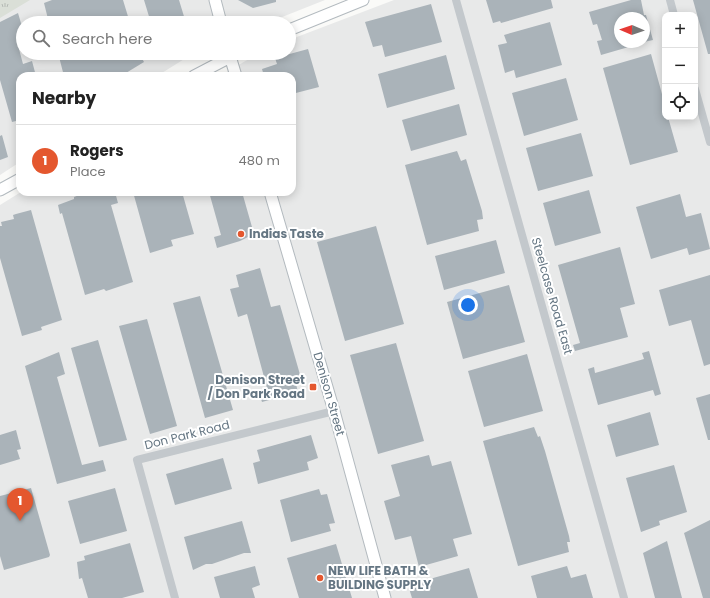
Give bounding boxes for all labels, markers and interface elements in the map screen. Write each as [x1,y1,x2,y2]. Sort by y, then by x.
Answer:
north arrow [614,12,650,48]
map controls [662,12,698,120]
button: + [662,12,698,48]
search box [16,16,296,60]
icon: search [30,27,52,49]
text: Search here [62,28,152,49]
button: − [662,48,698,84]
button: locate [662,84,698,120]
text: Nearby [32,86,96,110]
text: Rogers [70,140,124,161]
text: 1 [43,151,47,170]
text: 480 m [239,151,280,170]
text: Place [70,162,105,181]
place label: Indias Taste [249,225,325,242]
marker: Indias Taste [236,229,246,239]
street label: Steelcase Road East [528,235,577,356]
your location [458,295,478,315]
street label: Denison Street [309,350,350,438]
place label: Denison Street / Don Park Road [208,371,305,402]
marker: Denison Street / Don Park Road [308,382,318,392]
street label: Don Park Road [143,416,231,453]
pin: 1 [7,488,33,521]
place label: NEW LIFE BATH & BUILDING SUPPLY [328,562,431,593]
marker: NEW LIFE BATH & BUILDING SUPPLY [315,573,325,583]

